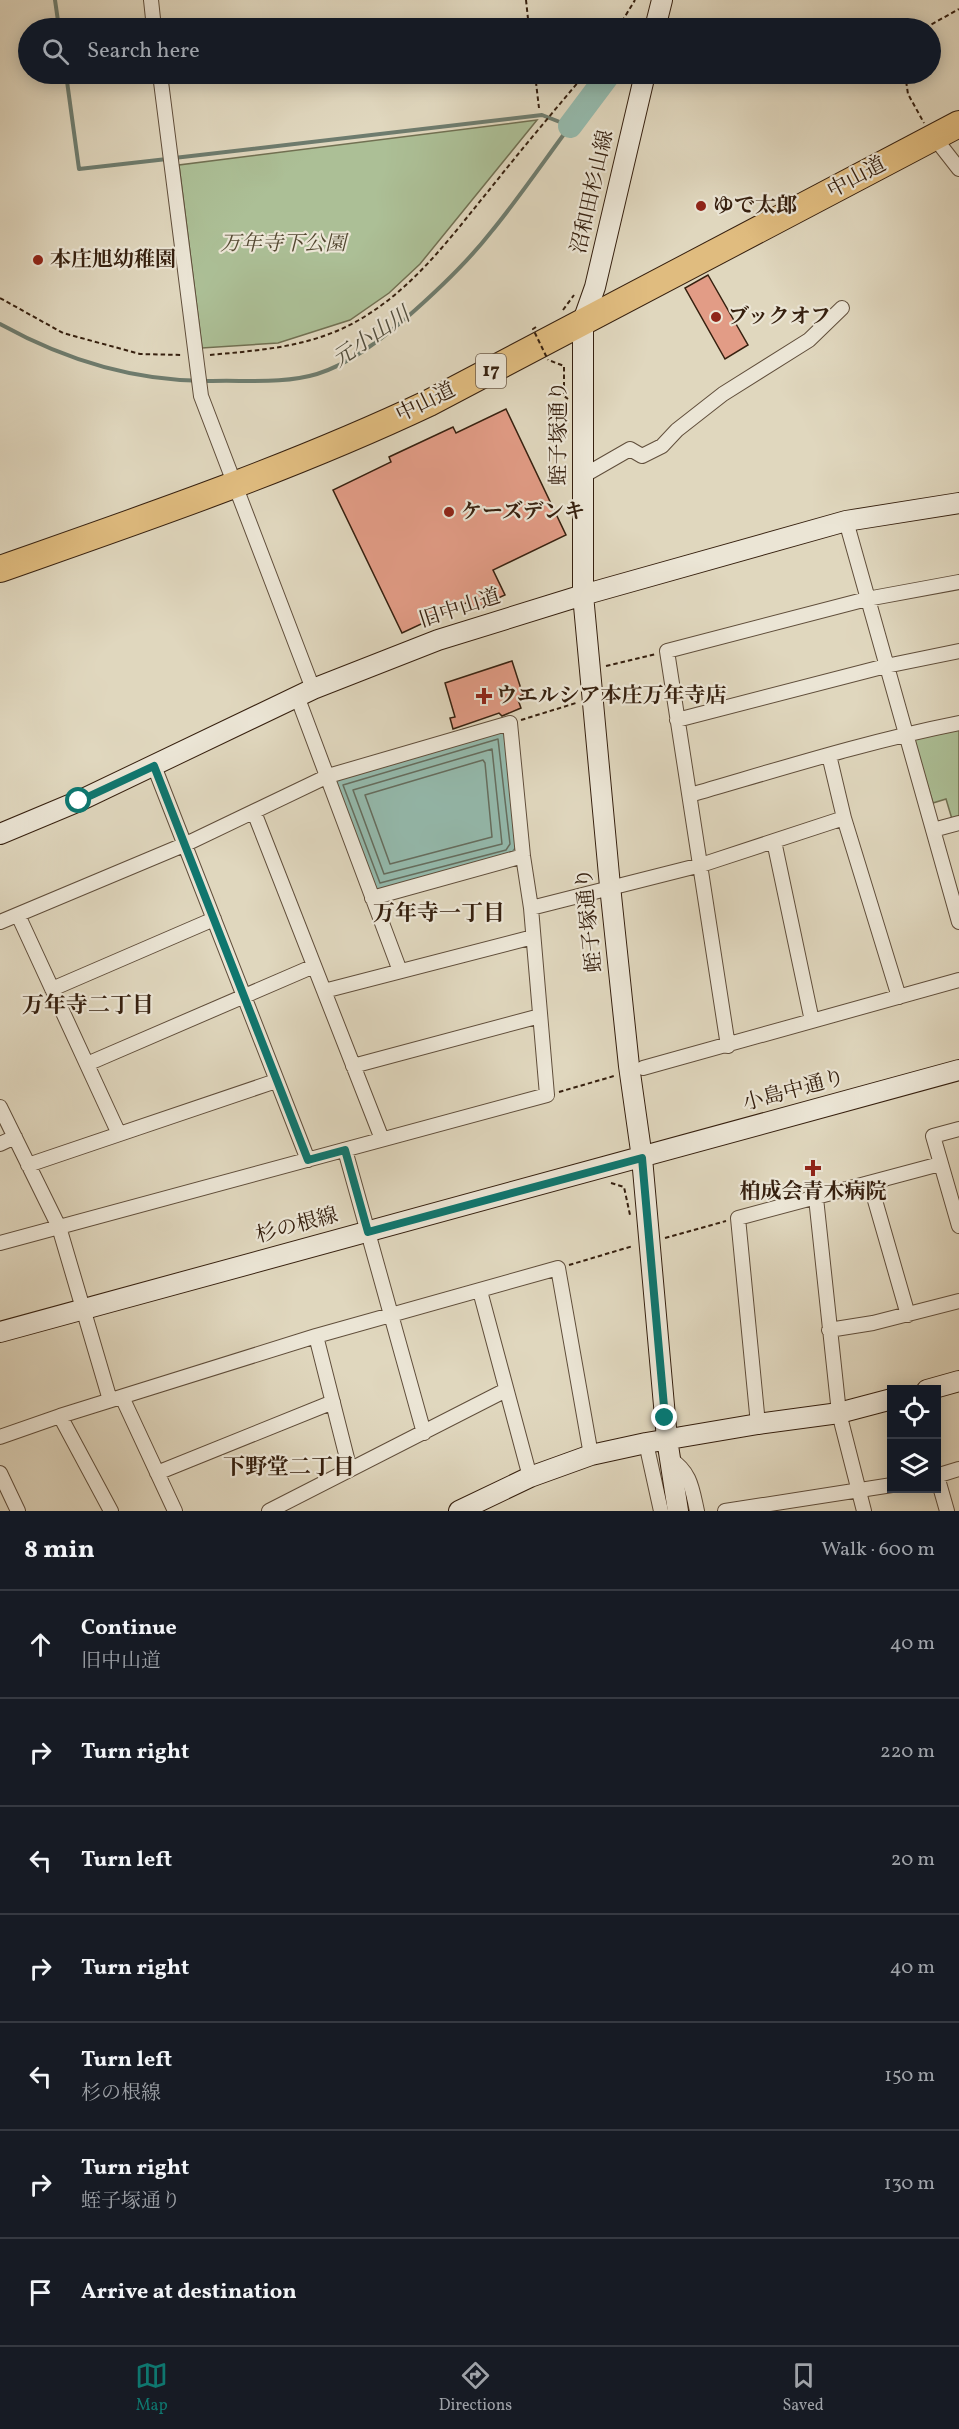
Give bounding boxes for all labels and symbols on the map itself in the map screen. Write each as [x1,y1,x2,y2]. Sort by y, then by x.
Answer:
street label: 沼和田杉山線 [565,127,621,257]
street label: 中山道 [822,150,892,206]
place label: ゆで太郎 [713,192,797,221]
marker: ゆで太郎 [694,199,708,213]
park label: 万年寺下公園 [220,230,349,259]
place label: 本庄旭幼稚園 [50,246,176,275]
marker: 本庄旭幼稚園 [31,253,45,267]
water label: 元小山川 [327,299,419,375]
place label: ブックオフ [728,303,831,332]
marker: ブックオフ [709,310,723,324]
road number: 17 [476,354,506,388]
street label: 中山道 [391,376,461,430]
street label: 蛭子塚通り [545,381,574,486]
place label: ケーズデンキ [461,498,585,527]
marker: ケーズデンキ [442,505,456,519]
street label: 旧中山道 [416,582,504,636]
place label: ウエルシア本庄万年寺店 [496,682,726,711]
marker: ウエルシア本庄万年寺店 [477,689,491,703]
route start [65,787,91,813]
street label: 蛭子塚通り [570,866,610,974]
district label: 万年寺一丁目 [373,899,505,930]
district label: 万年寺二丁目 [22,991,154,1022]
street label: 小島中通り [740,1063,848,1119]
marker: 柏成会青木病院 [804,1159,822,1177]
place label: 柏成会青木病院 [740,1178,887,1207]
street label: 杉の根線 [253,1201,341,1251]
route end [651,1404,677,1430]
district label: 下野堂二丁目 [223,1453,355,1484]

